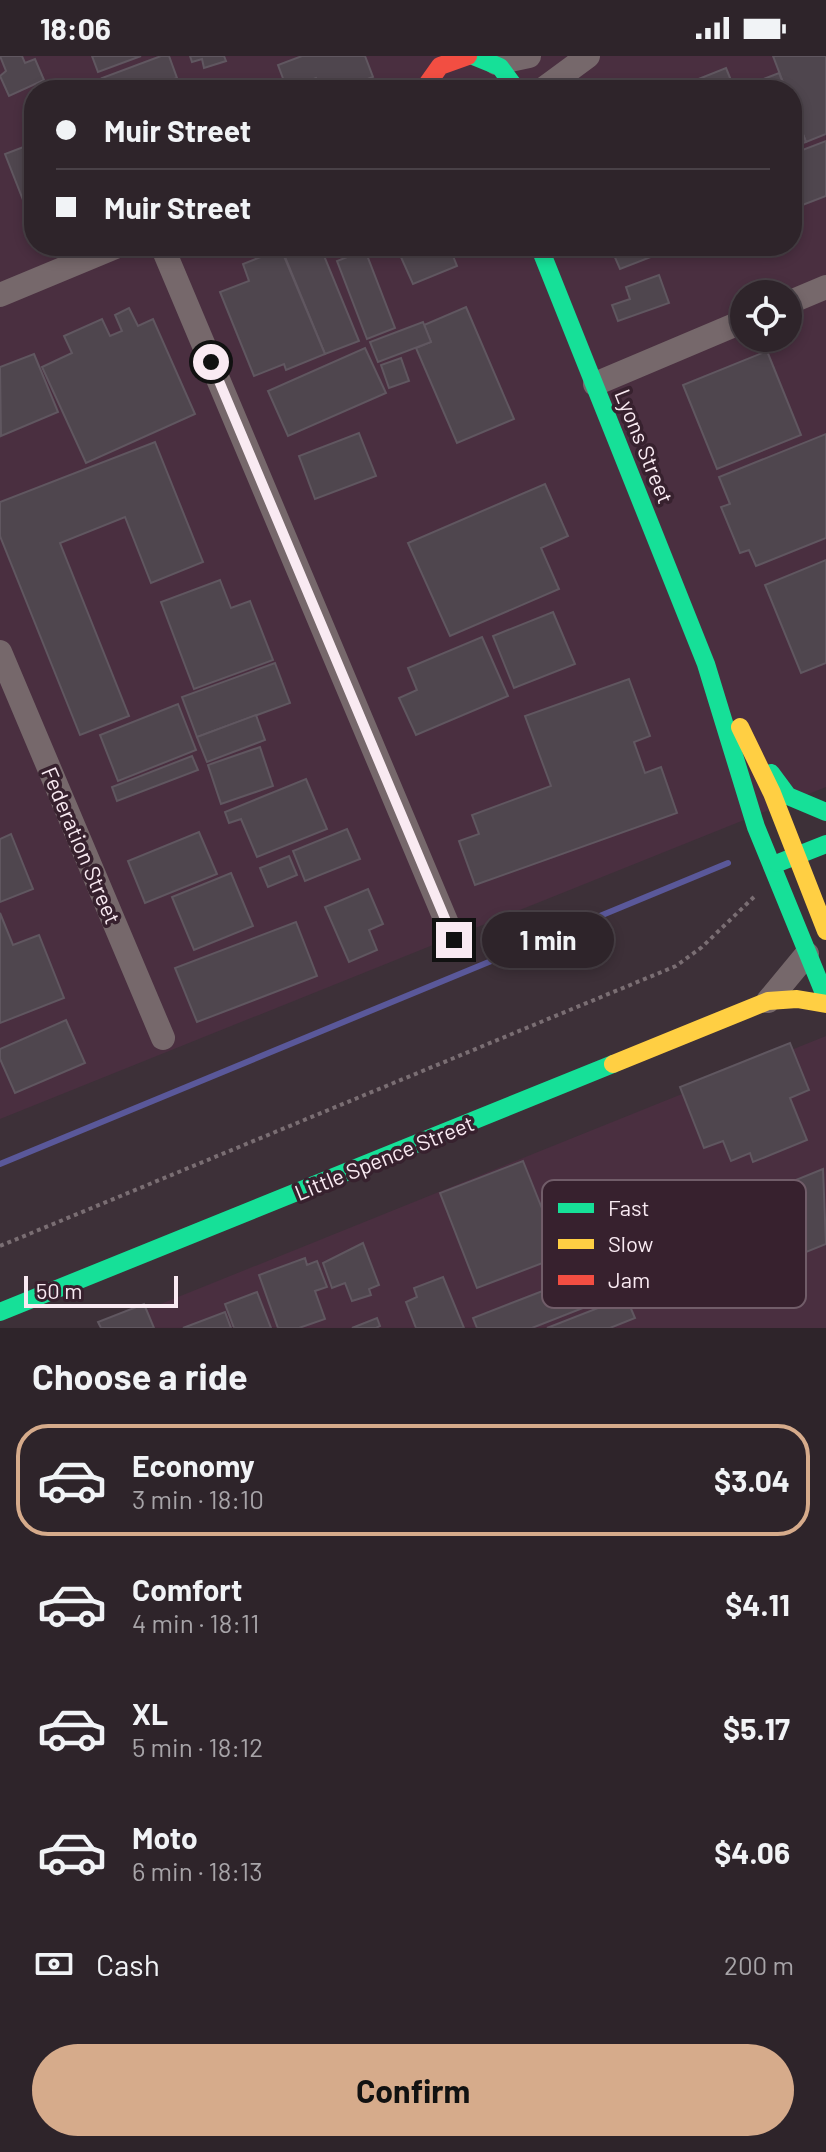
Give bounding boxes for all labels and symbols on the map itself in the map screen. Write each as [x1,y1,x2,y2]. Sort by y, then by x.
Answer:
route start [193,344,229,380]
street label: Lyons Street [610,385,680,507]
street label: Federation Street [37,763,127,927]
callout: 1 min [482,912,614,968]
route end [436,922,472,958]
street label: Little Spence Street [291,1109,477,1205]
legend [542,1180,806,1308]
text: Fast [608,1194,650,1220]
text: Slow [608,1230,653,1256]
text: Jam [608,1266,650,1292]
scale bar [24,1272,178,1308]

